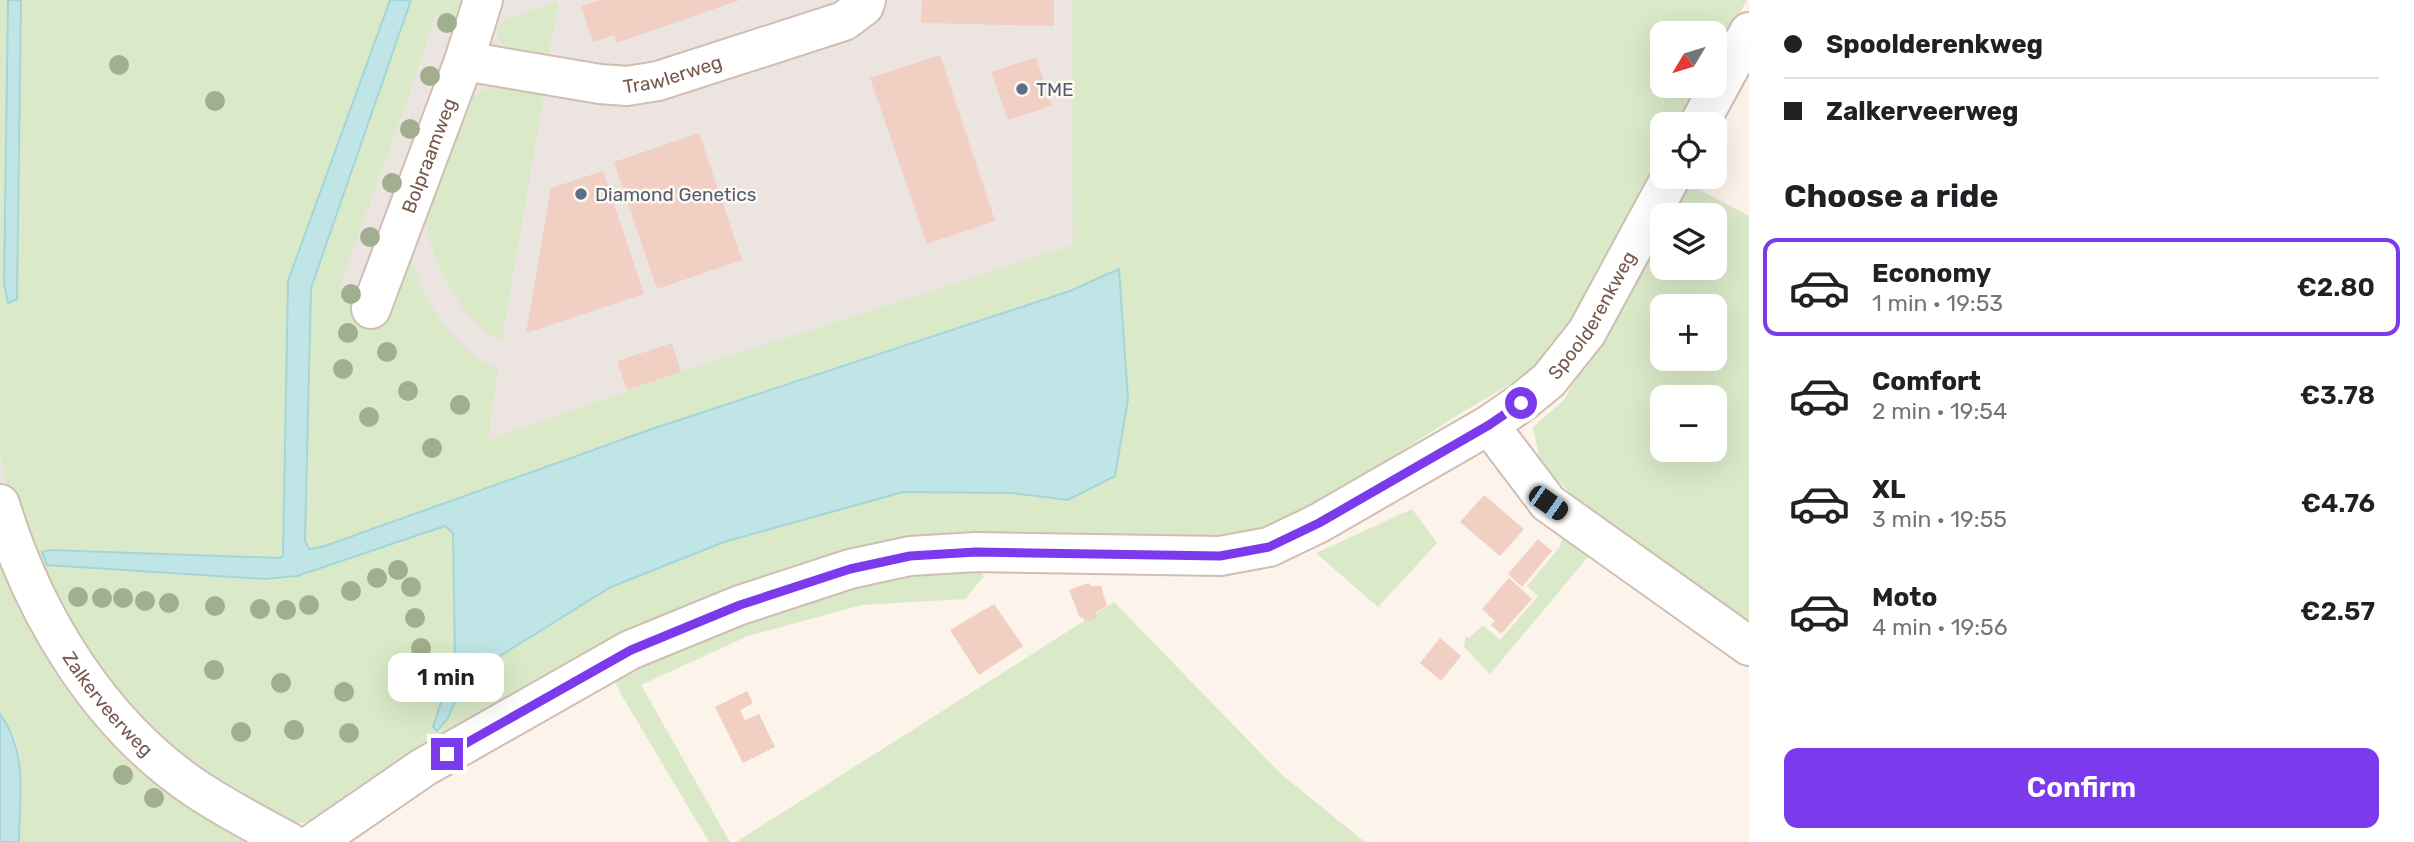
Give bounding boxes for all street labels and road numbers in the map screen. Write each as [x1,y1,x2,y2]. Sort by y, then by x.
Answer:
street label: Trawlerweg [621,50,725,98]
street label: Bolpraamweg [397,95,461,216]
street label: Spoolderenkweg [1543,247,1640,384]
street label: Zalkerveerweg [58,647,158,761]

